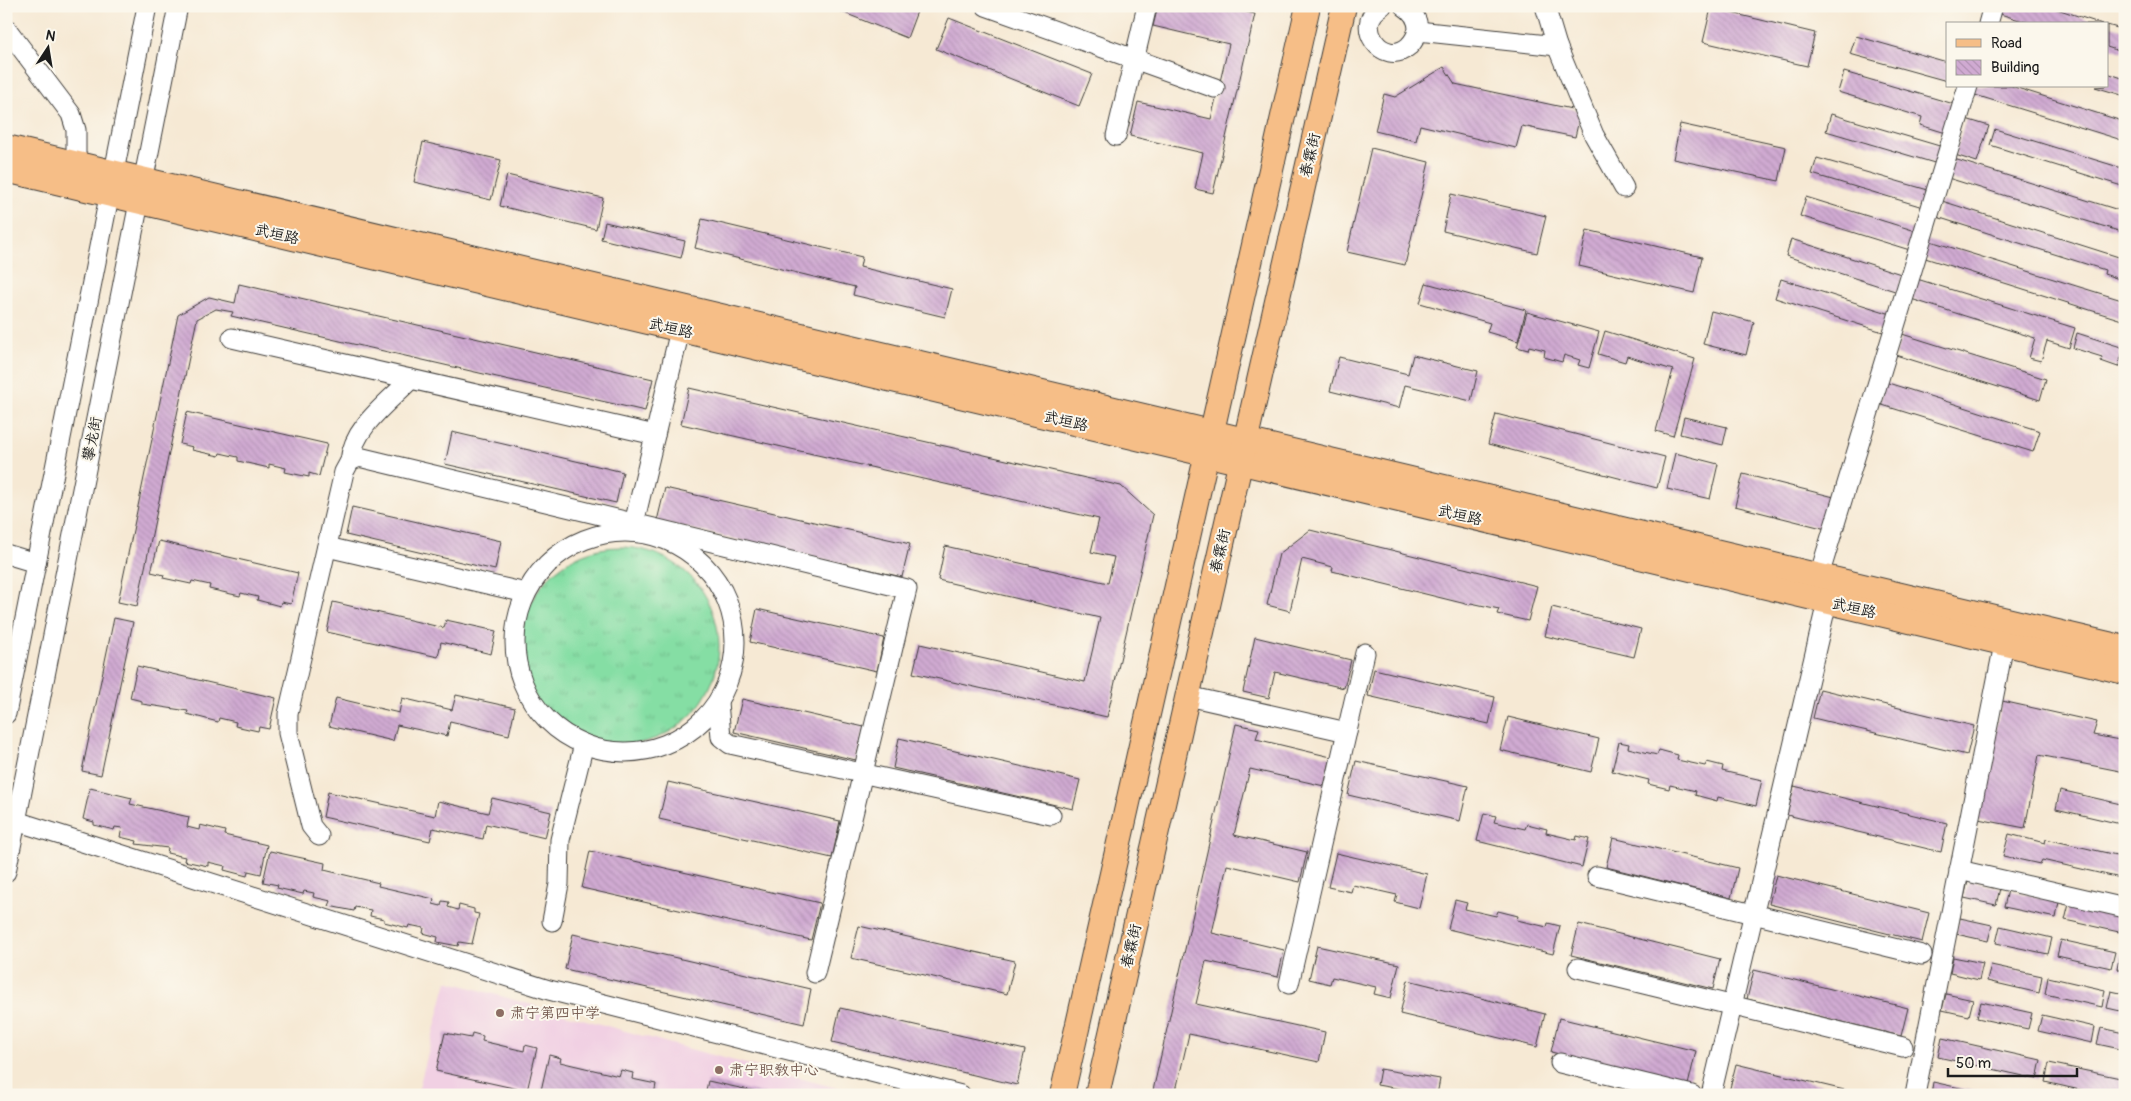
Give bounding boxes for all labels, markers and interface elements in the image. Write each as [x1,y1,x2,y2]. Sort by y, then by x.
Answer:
north arrow [22,22,72,72]
legend [1946,22,2108,88]
text: N [44,26,57,45]
text: Road [1991,34,2022,53]
text: Building [1991,58,2039,77]
street label: 春霖街 [1296,131,1325,179]
street label: 武垣路 [253,220,301,249]
street label: 武垣路 [647,314,695,343]
street label: 武垣路 [1042,407,1090,436]
street label: 攀龙街 [79,415,106,463]
street label: 武垣路 [1436,501,1484,530]
street label: 春霖街 [1206,527,1235,575]
street label: 武垣路 [1830,594,1878,623]
street label: 春霖街 [1117,922,1146,970]
place label: 肃宁第四中学 [510,1004,600,1023]
marker: 肃宁第四中学 [494,1007,506,1019]
scale bar [1948,1046,2077,1078]
text: 50 m [1956,1054,1991,1073]
place label: 肃宁职教中心 [729,1061,819,1080]
marker: 肃宁职教中心 [713,1064,725,1076]

